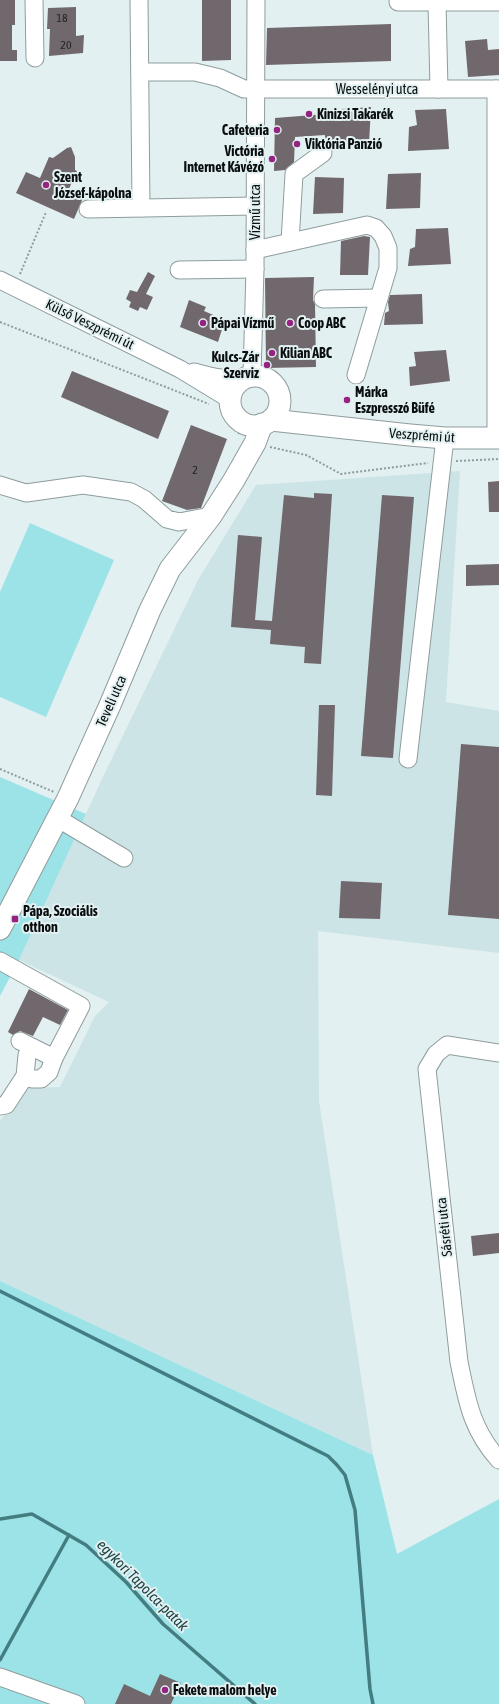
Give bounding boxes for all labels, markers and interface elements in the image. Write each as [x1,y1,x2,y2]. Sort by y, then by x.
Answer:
house number: 18 [56,11,68,25]
house number: 20 [60,38,72,52]
street label: Wesselényi utca [336,81,418,97]
place label: Kinizsi Takarék [317,106,394,122]
marker: Kinizsi Takarék [304,109,314,119]
place label: Cafeteria [222,122,269,138]
marker: Cafeteria [272,125,282,135]
place label: Viktória Panzió [304,136,383,152]
marker: Viktória Panzió [292,139,302,149]
place label: Victória Internet Kávézó [184,143,264,175]
marker: Victória Internet Kávézó [267,154,277,164]
place label: Szent József-kápolna [53,169,132,201]
marker: Szent József-kápolna [41,180,51,190]
street label: Vízmű utca [247,184,263,240]
street label: Külső Veszprémi út [43,296,137,352]
place label: Pápai Vízmű [211,315,275,331]
place label: Coop ABC [298,315,347,331]
marker: Pápai Vízmű [198,318,208,328]
marker: Coop ABC [285,318,295,328]
place label: Kilian ABC [280,345,333,361]
marker: Kilian ABC [267,348,277,358]
place label: Kulcs-Zár Szerviz [211,349,260,381]
marker: Kulcs-Zár Szerviz [262,360,272,370]
place label: Márka Eszpresszó Büfé [355,384,435,416]
marker: Márka Eszpresszó Büfé [342,395,352,405]
street label: Veszprémi út [389,425,455,445]
house number: 2 [192,463,198,477]
street label: Teveli utca [93,673,129,729]
place label: Pápa, Szociális otthon [23,903,98,935]
marker: Pápa, Szociális otthon [10,914,20,924]
street label: Sásréti utca [433,1197,455,1257]
water label: egykori Tapolca-patak [94,1536,192,1634]
place label: Fekete malom helye [173,1682,277,1698]
marker: Fekete malom helye [160,1685,170,1695]

